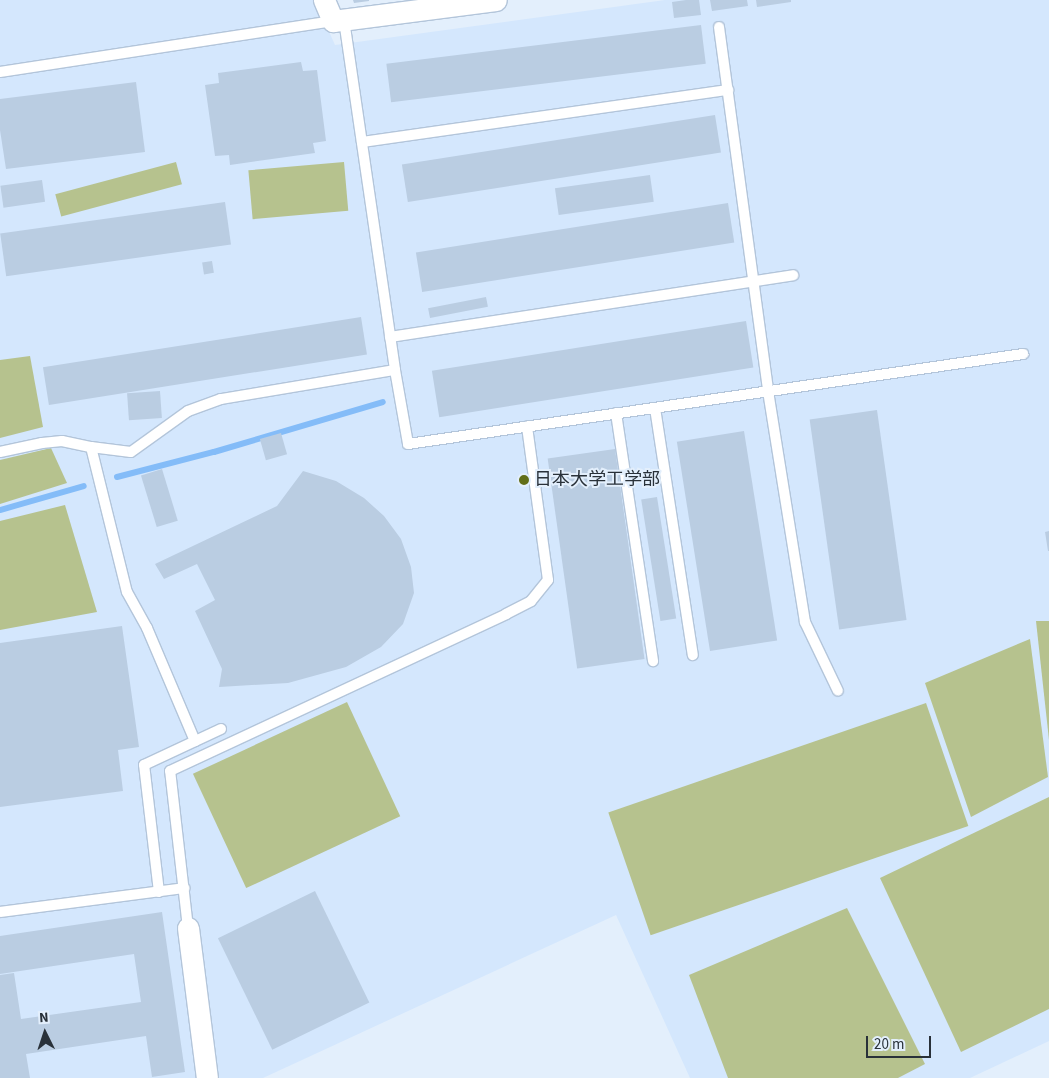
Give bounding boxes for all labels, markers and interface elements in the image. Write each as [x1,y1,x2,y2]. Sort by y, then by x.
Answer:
place label: 日本大学工学部 [534,469,660,491]
marker: 日本大学工学部 [518,474,530,486]
north arrow [20,1008,70,1058]
text: N [39,1008,49,1028]
scale bar [869,1026,934,1058]
text: 20 m [874,1034,904,1055]

